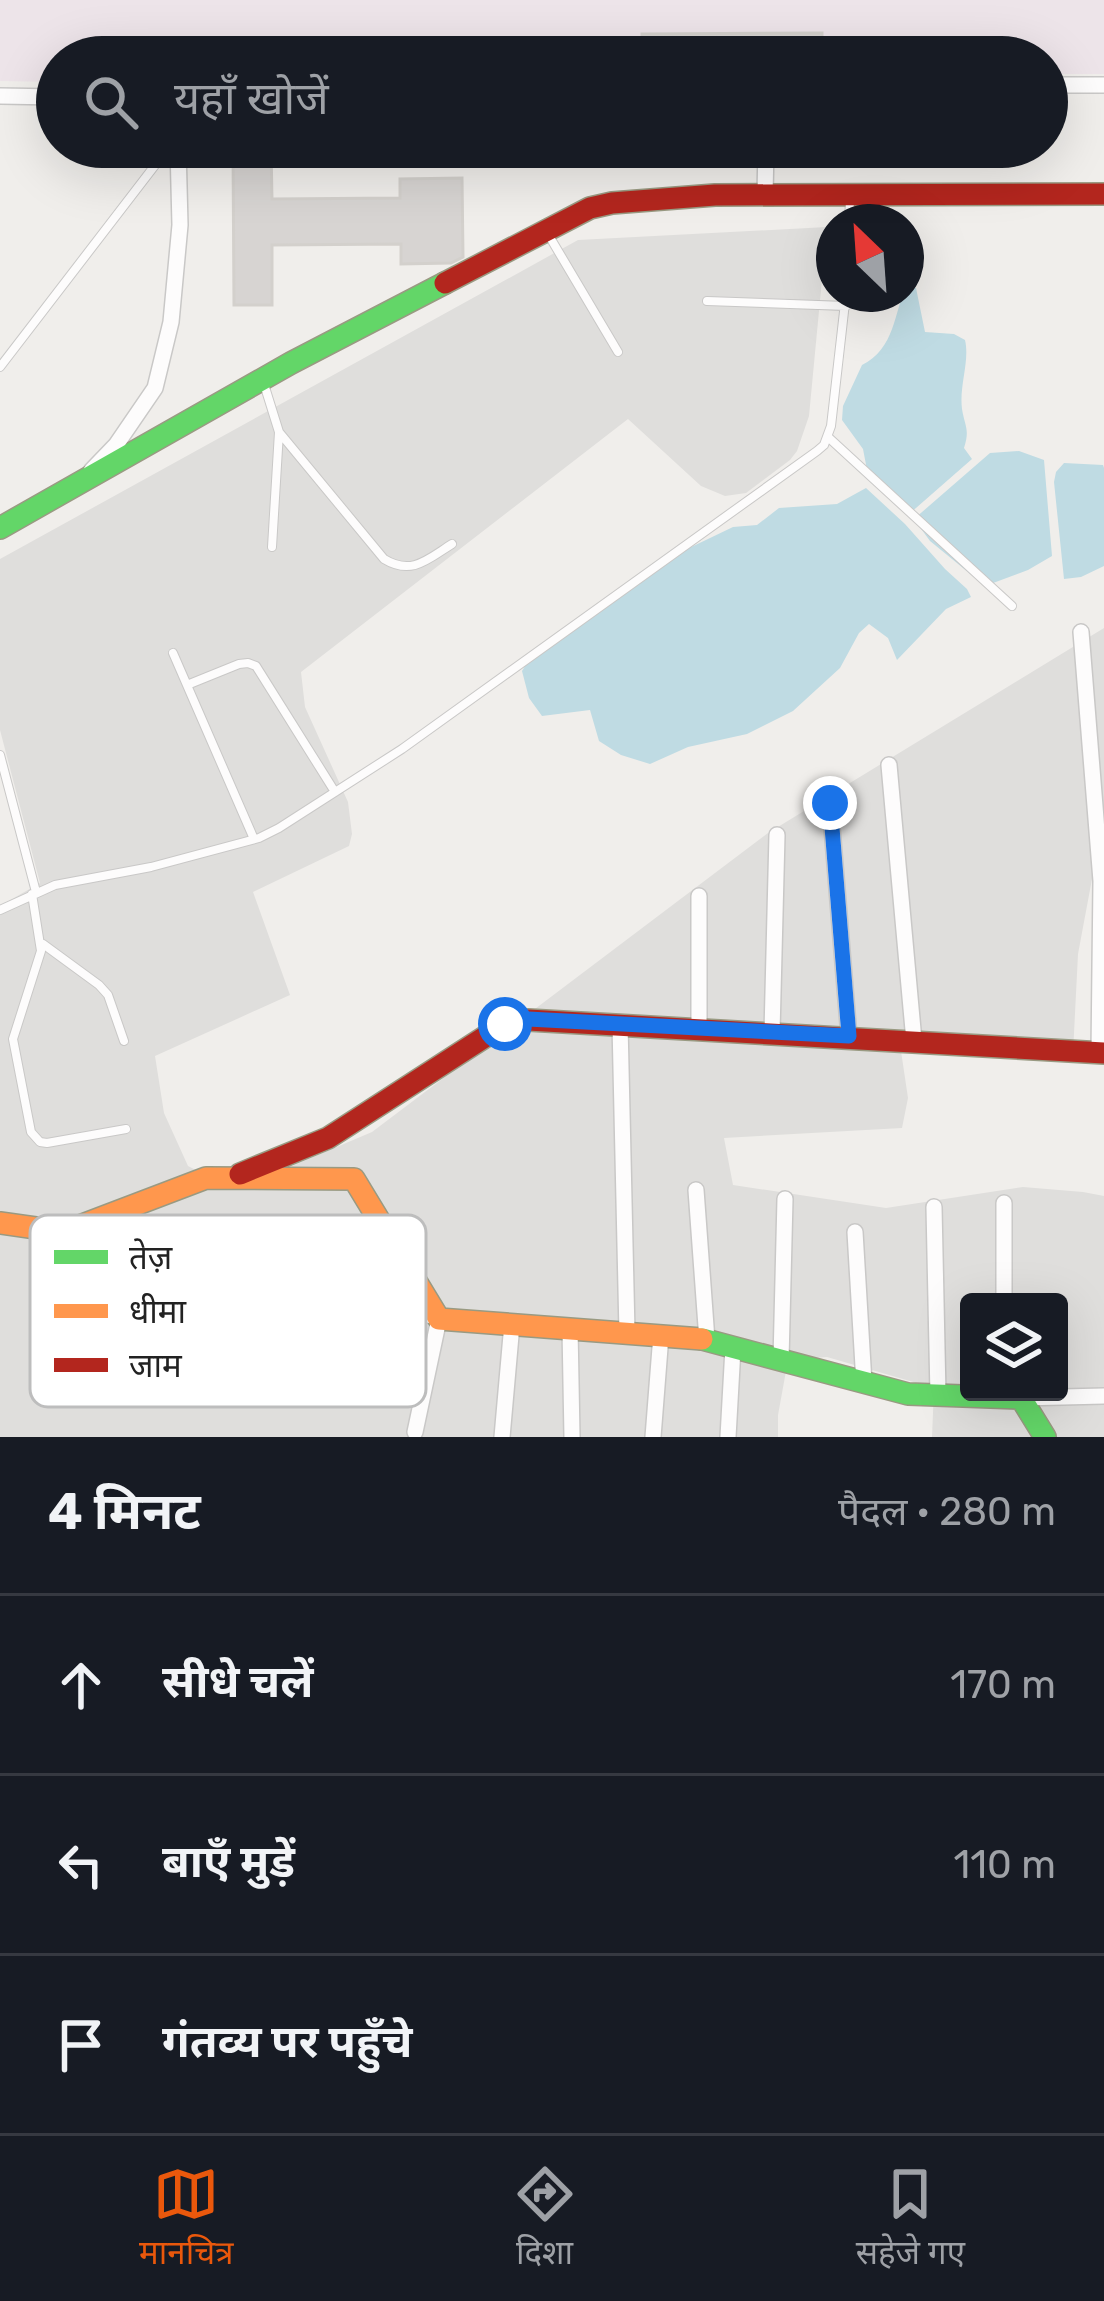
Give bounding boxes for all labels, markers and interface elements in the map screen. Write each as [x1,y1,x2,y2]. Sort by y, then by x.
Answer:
search box [36,36,1068,168]
icon: search [78,69,144,135]
text: यहाँ खोजें [174,72,329,125]
north arrow [816,204,924,312]
route end [803,776,857,830]
route start [478,997,532,1051]
legend [30,1215,426,1407]
text: तेज़ [129,1238,173,1277]
text: धीमा [129,1292,188,1331]
map controls [960,1293,1068,1401]
button: layers [960,1293,1068,1401]
text: जाम [129,1346,183,1385]
text: 4 मिनट [48,1481,201,1542]
text: पैदल · 280 m [838,1489,1056,1535]
icon: ahead [48,1652,114,1718]
text: सीधे चलें [162,1655,313,1708]
text: 170 m [950,1662,1056,1708]
icon: left [48,1832,114,1898]
text: बाएँ मुड़ें [162,1835,295,1888]
text: 110 m [954,1842,1056,1888]
icon: arrive [48,2012,114,2078]
text: गंतव्य पर पहुँचे [162,2015,413,2068]
tab: मानचित्र [139,2161,233,2277]
tab: दिशा [512,2161,578,2277]
tab: सहेजे गए [856,2161,965,2277]

